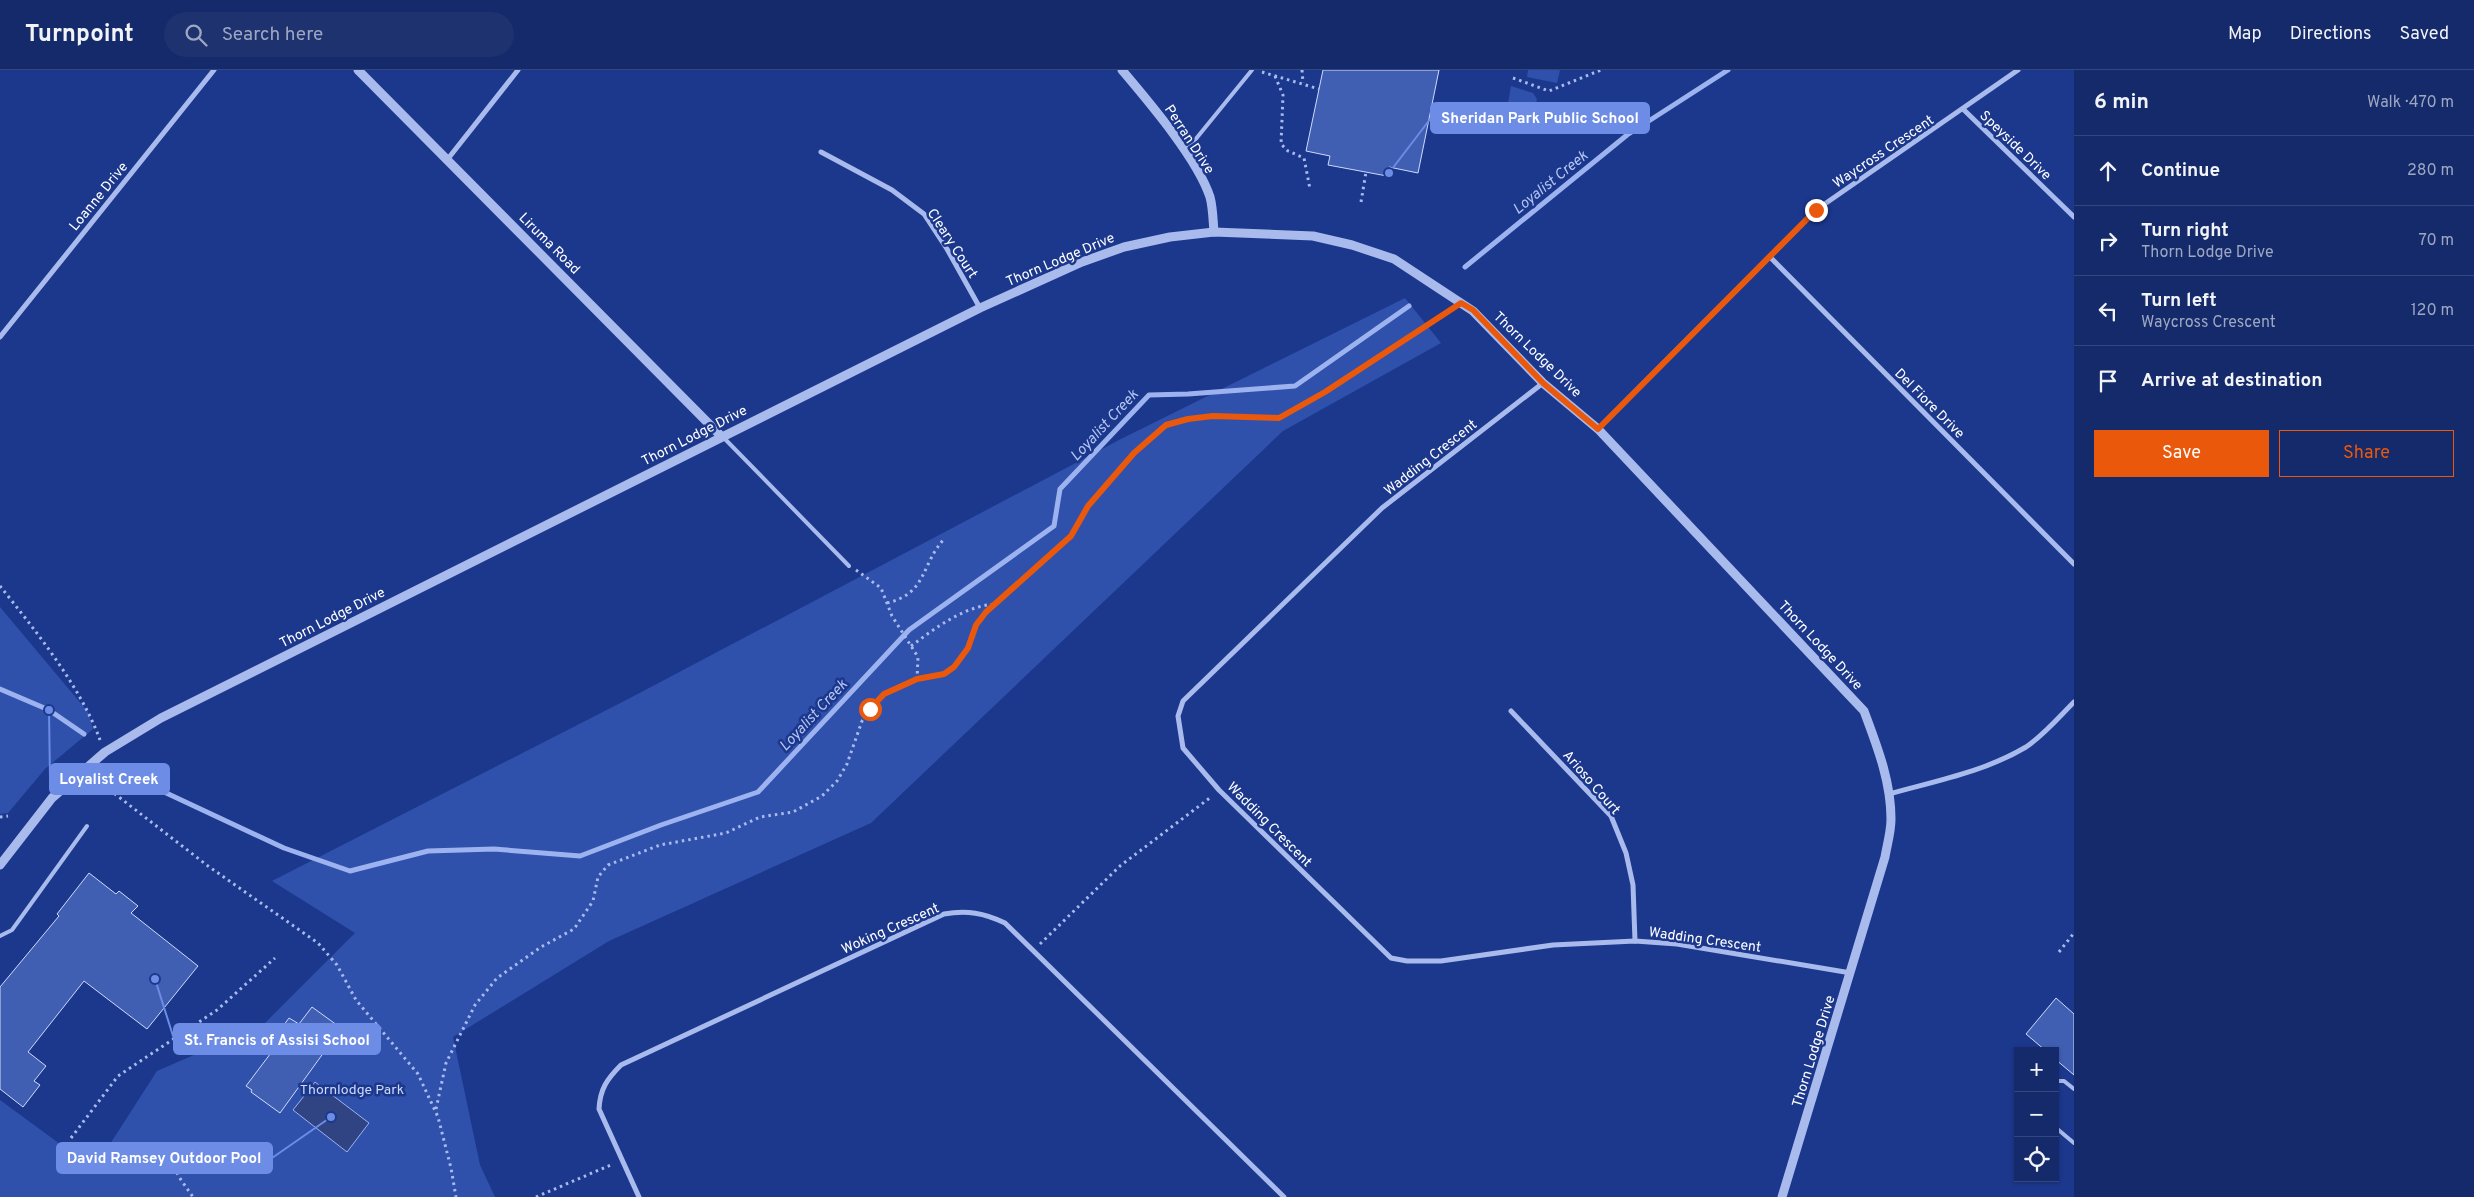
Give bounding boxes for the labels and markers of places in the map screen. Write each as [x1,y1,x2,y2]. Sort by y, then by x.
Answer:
callout: Sheridan Park Public School [1431,103,1649,133]
callout: Loyalist Creek [50,764,169,794]
callout: St. Francis of Assisi School [174,1024,380,1054]
callout: David Ramsey Outdoor Pool [57,1143,272,1173]

